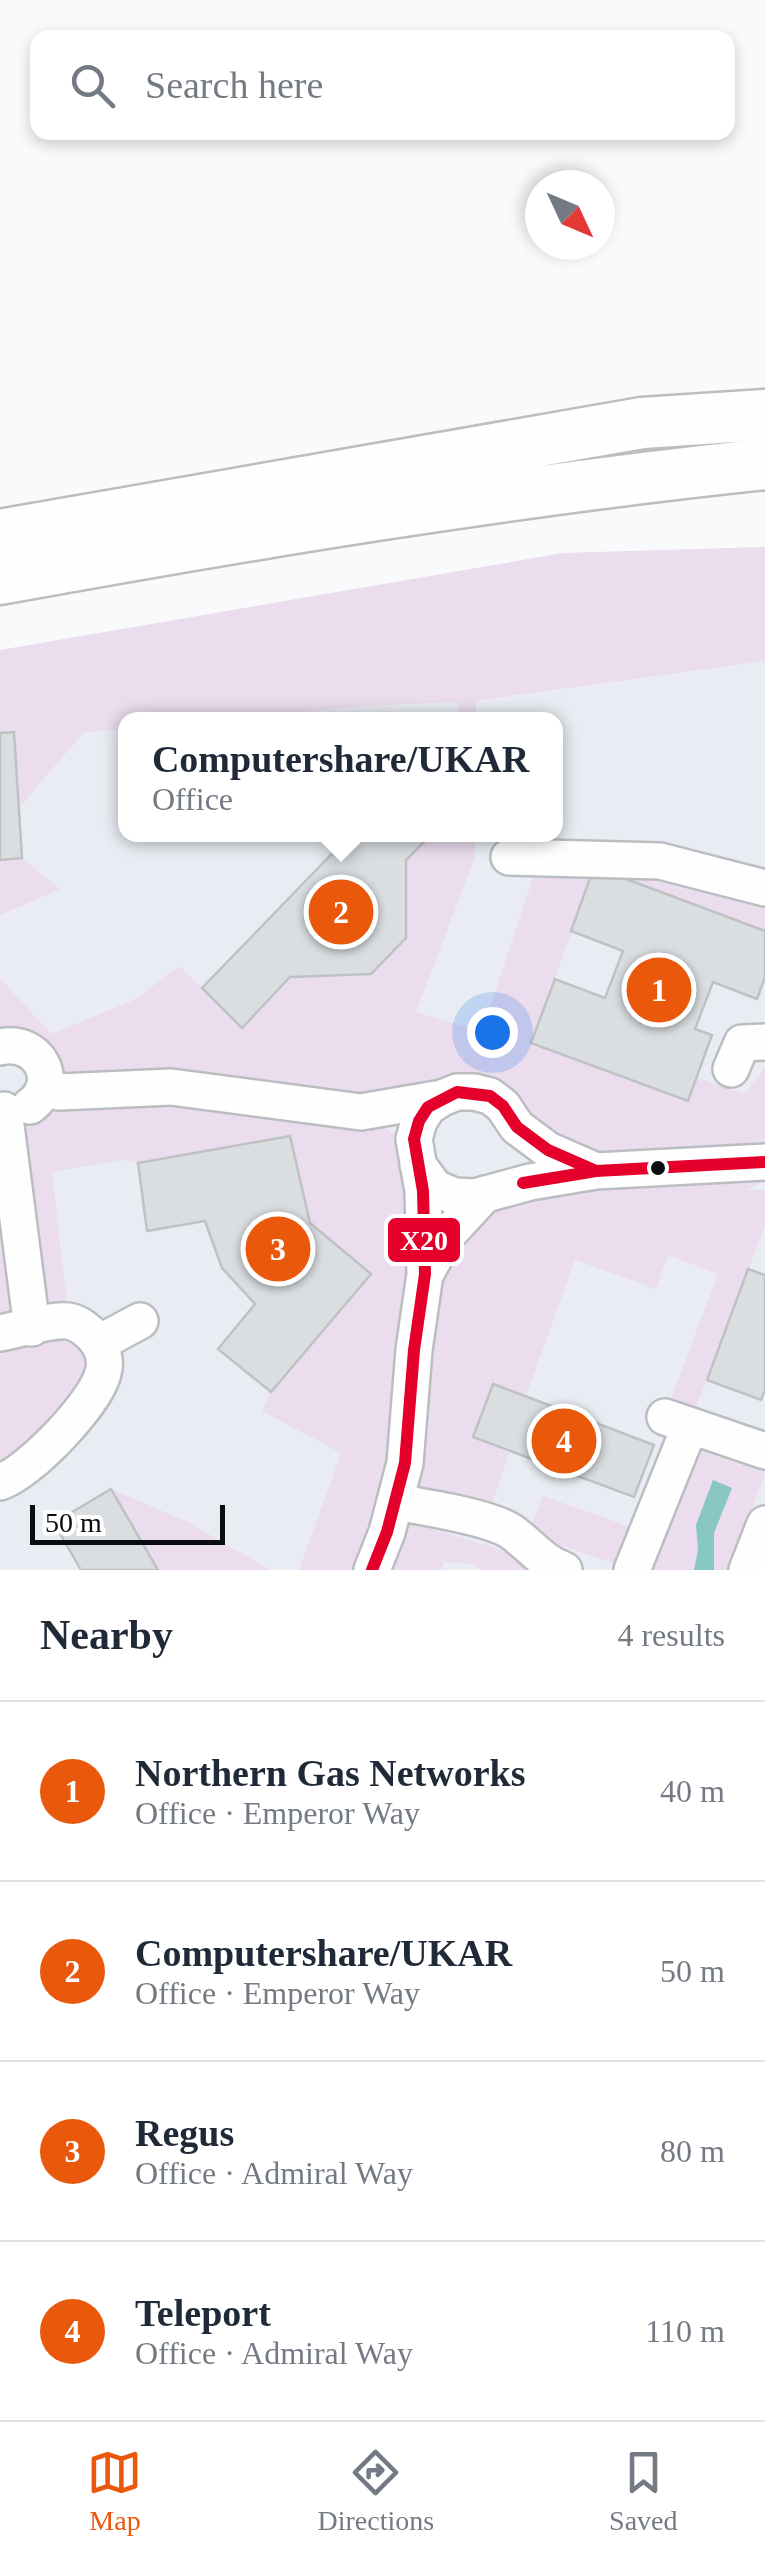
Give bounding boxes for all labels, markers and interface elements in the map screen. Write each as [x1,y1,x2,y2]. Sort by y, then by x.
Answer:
search box [30,30,735,140]
icon: search [65,58,120,113]
text: Search here [145,64,323,106]
north arrow [525,170,615,260]
popup [118,712,563,842]
text: Computershare/UKAR [152,738,529,780]
text: Office [152,781,233,817]
pin: 2 [308,874,374,950]
pin: 1 [626,952,692,1028]
your location [467,1007,518,1058]
unlabelled marker [648,1158,668,1178]
pin: 3 [246,1212,310,1286]
line badge: X20 [386,1216,462,1264]
text: X20 [400,1225,448,1256]
pin: 4 [532,1404,596,1478]
scale bar [30,1500,225,1544]
text: 50 m [45,1507,102,1538]
text: Nearby [40,1612,173,1658]
text: 4 results [617,1617,725,1653]
text: Northern Gas Networks [135,1752,526,1794]
text: 1 [65,1773,81,1809]
text: 40 m [660,1773,725,1809]
text: Office · Emperor Way [135,1795,420,1831]
text: Computershare/UKAR [135,1932,512,1974]
text: 2 [65,1953,81,1989]
text: 50 m [660,1953,725,1989]
text: Office · Emperor Way [135,1975,420,2011]
text: Regus [135,2112,234,2154]
text: 3 [65,2133,81,2169]
text: 80 m [660,2133,725,2169]
text: Office · Admiral Way [135,2155,413,2191]
text: Teleport [135,2292,271,2334]
text: 4 [65,2313,81,2349]
text: 110 m [645,2313,725,2349]
text: Office · Admiral Way [135,2335,413,2371]
tab: Map [87,2445,142,2537]
tab: Directions [317,2445,434,2537]
tab: Saved [609,2445,678,2537]

